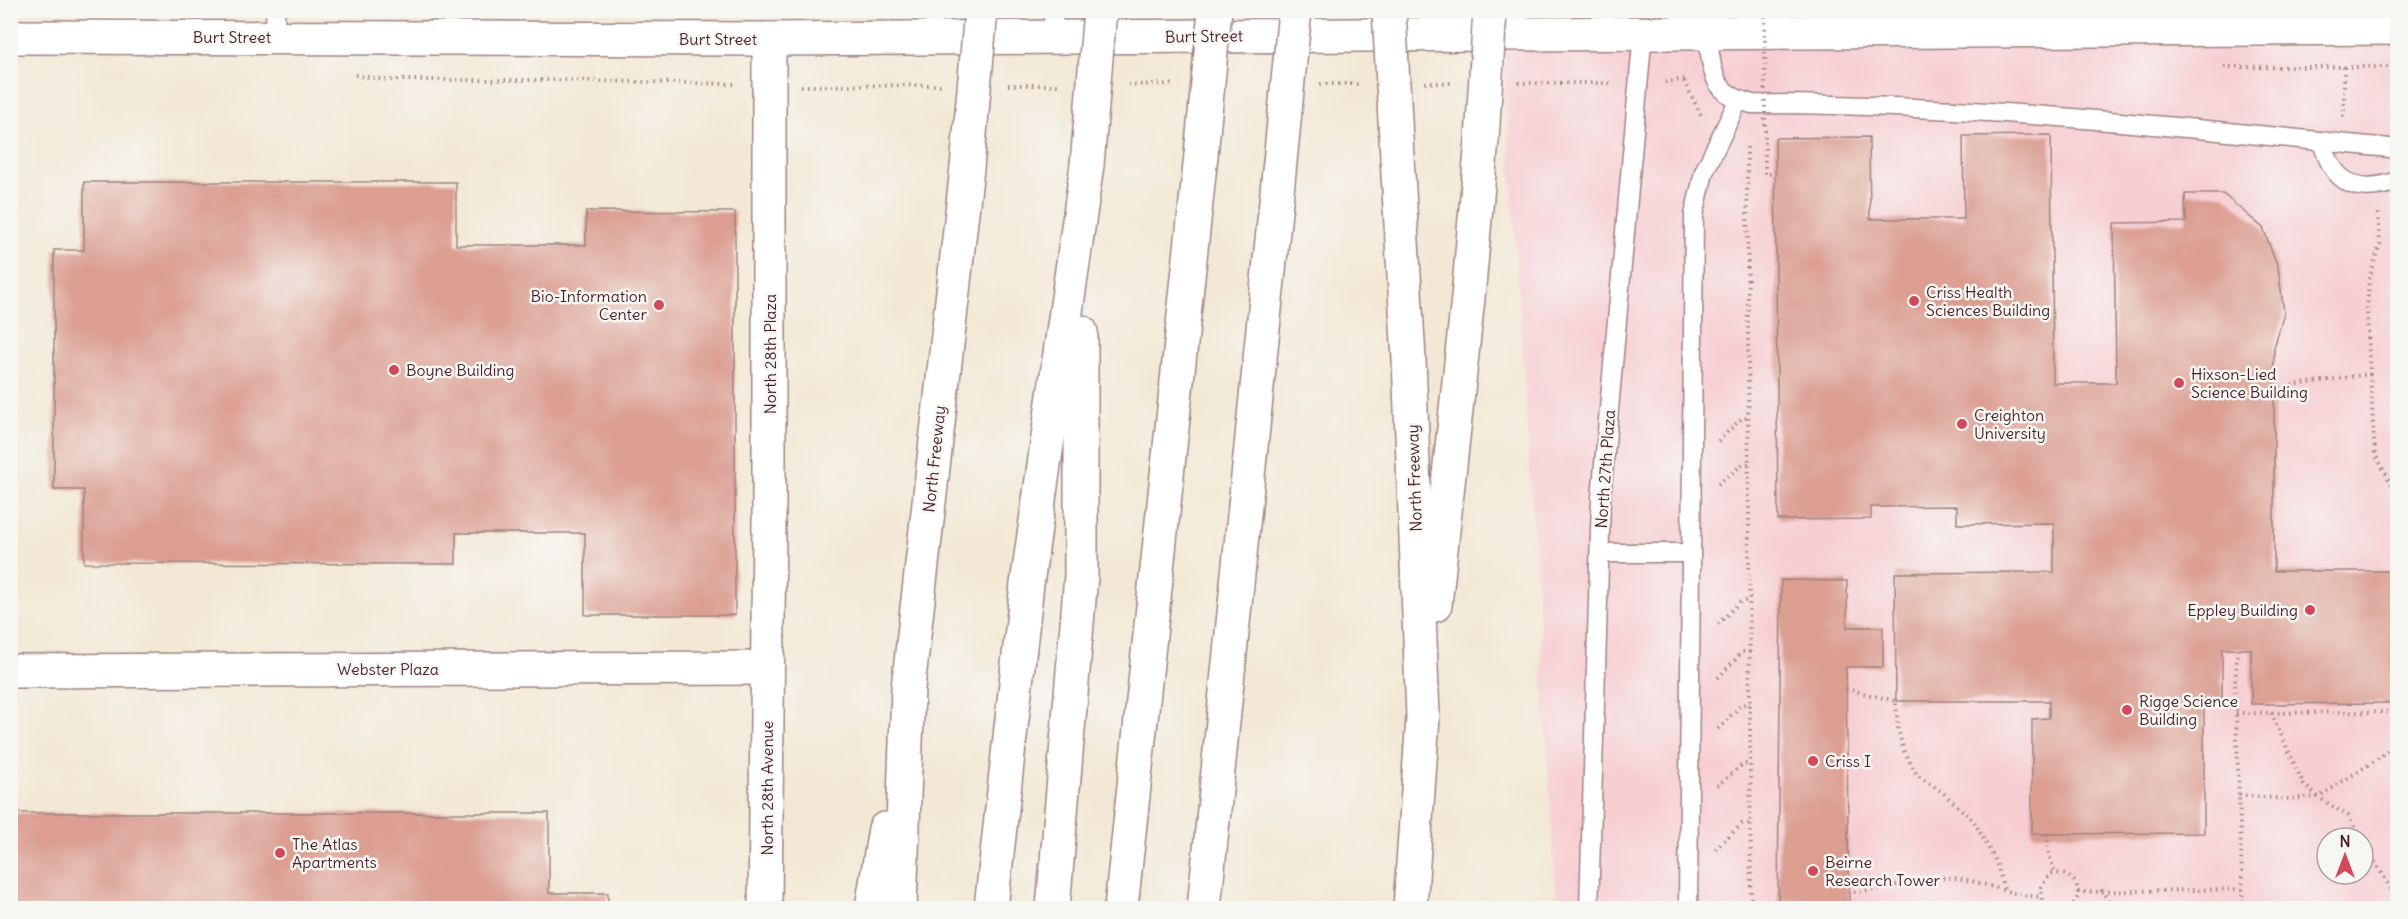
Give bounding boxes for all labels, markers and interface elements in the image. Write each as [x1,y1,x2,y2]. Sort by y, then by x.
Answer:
street label: Burt Street [1165,25,1244,47]
street label: Burt Street [193,27,272,47]
street label: Burt Street [679,29,758,49]
place label: Criss Health Sciences Building [1926,282,2050,320]
place label: Bio-Information Center [531,286,647,324]
street label: North 28th Plaza [760,294,780,414]
marker: Criss Health Sciences Building [1907,294,1921,308]
marker: Bio-Information Center [652,298,666,312]
place label: Boyne Building [406,360,514,380]
marker: Boyne Building [387,363,401,377]
place label: Hixson-Lied Science Building [2191,364,2308,402]
marker: Hixson-Lied Science Building [2172,376,2186,390]
street label: North Freeway [918,405,950,513]
place label: Creighton University [1974,405,2046,443]
street label: North 27th Plaza [1591,409,1619,529]
marker: Creighton University [1955,417,1969,431]
street label: North Freeway [1402,424,1426,532]
place label: Eppley Building [2187,600,2298,620]
marker: Eppley Building [2303,603,2317,617]
street label: Webster Plaza [337,659,439,679]
place label: Rigge Science Building [2139,691,2238,729]
marker: Rigge Science Building [2120,703,2134,717]
street label: North 28th Avenue [757,721,777,855]
place label: Criss I [1825,751,1871,771]
marker: Criss I [1806,754,1820,768]
north arrow [2315,826,2375,886]
text: N [2339,831,2351,851]
place label: The Atlas Apartments [292,834,377,872]
marker: The Atlas Apartments [273,846,287,860]
place label: Beirne Research Tower [1825,852,1941,890]
marker: Beirne Research Tower [1806,864,1820,878]

